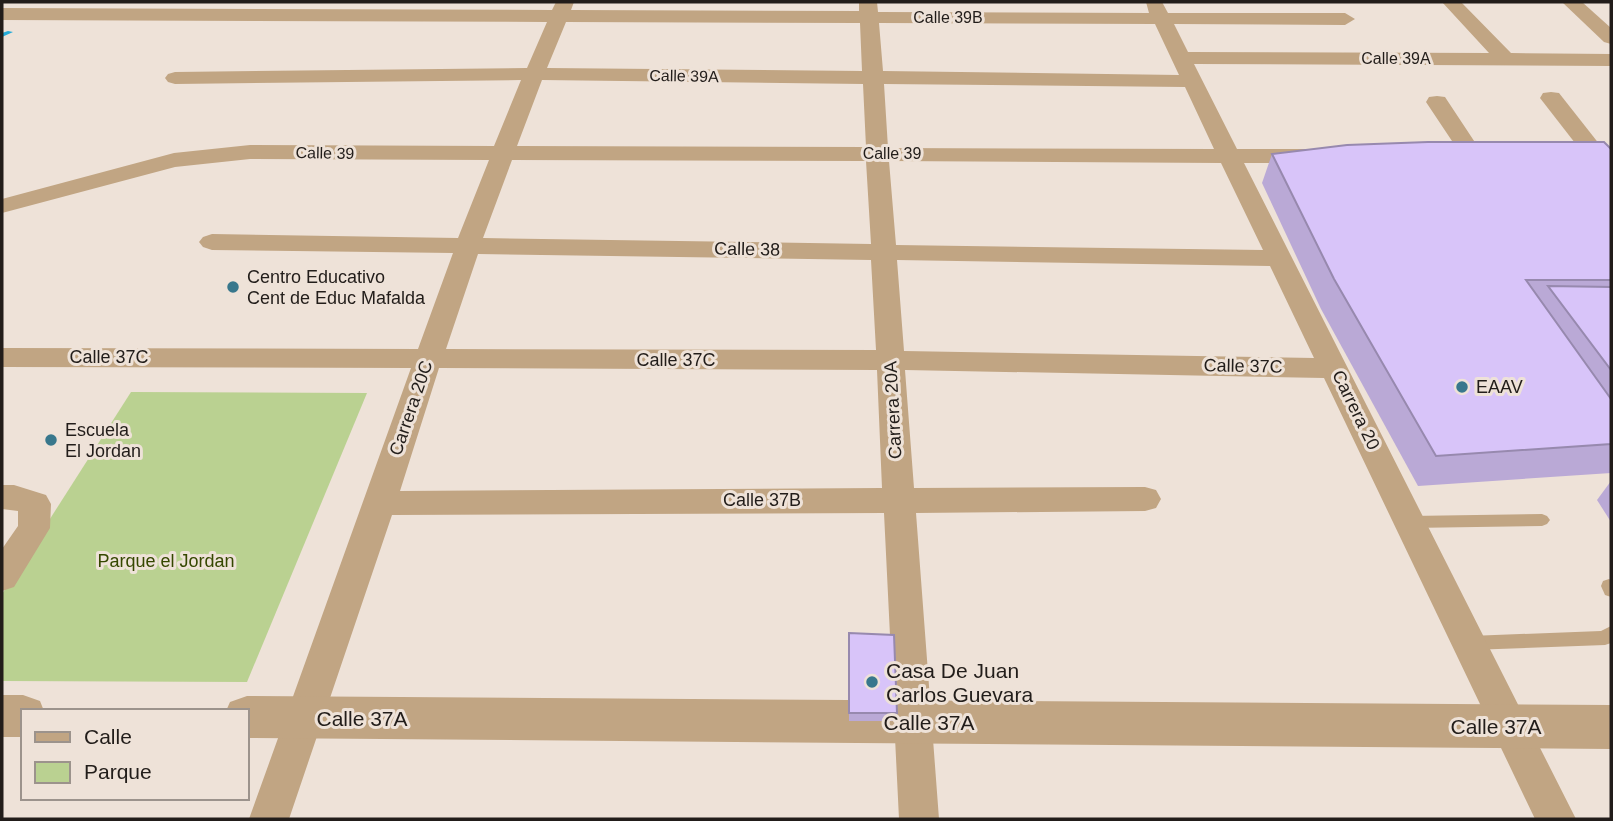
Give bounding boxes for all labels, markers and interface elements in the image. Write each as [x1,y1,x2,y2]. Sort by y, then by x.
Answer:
street label: Calle 39B [913,9,983,26]
street label: Calle 39A [1361,50,1431,67]
street label: Calle 39A [649,67,719,85]
street label: Calle 39 [296,144,355,162]
street label: Calle 39 [863,145,921,162]
street label: Calle 38 [714,238,780,260]
place label: Centro Educativo Cent de Educ Mafalda [247,267,426,308]
marker: Centro Educativo Cent de Educ Mafalda [225,279,241,295]
street label: Calle 37C [69,347,149,367]
street label: Calle 37C [636,350,716,370]
street label: Calle 37C [1203,355,1283,377]
street label: Carrera 20C [385,358,437,458]
street label: Carrera 20A [880,361,906,459]
street label: Carrera 20 [1328,367,1384,453]
place label: EAAV [1476,377,1523,397]
marker: EAAV [1454,379,1470,395]
place label: Escuela El Jordan [65,420,141,461]
marker: Escuela El Jordan [43,432,59,448]
street label: Calle 37B [723,490,801,510]
park label: Parque el Jordan [97,551,235,571]
place label: Casa De Juan Carlos Guevara [886,659,1033,706]
marker: Casa De Juan Carlos Guevara [864,674,880,690]
street label: Calle 37A [316,707,408,730]
legend [21,709,248,800]
street label: Calle 37A [883,711,975,734]
street label: Calle 37A [1450,715,1542,738]
text: Calle [84,725,132,748]
text: Parque [84,760,152,783]

